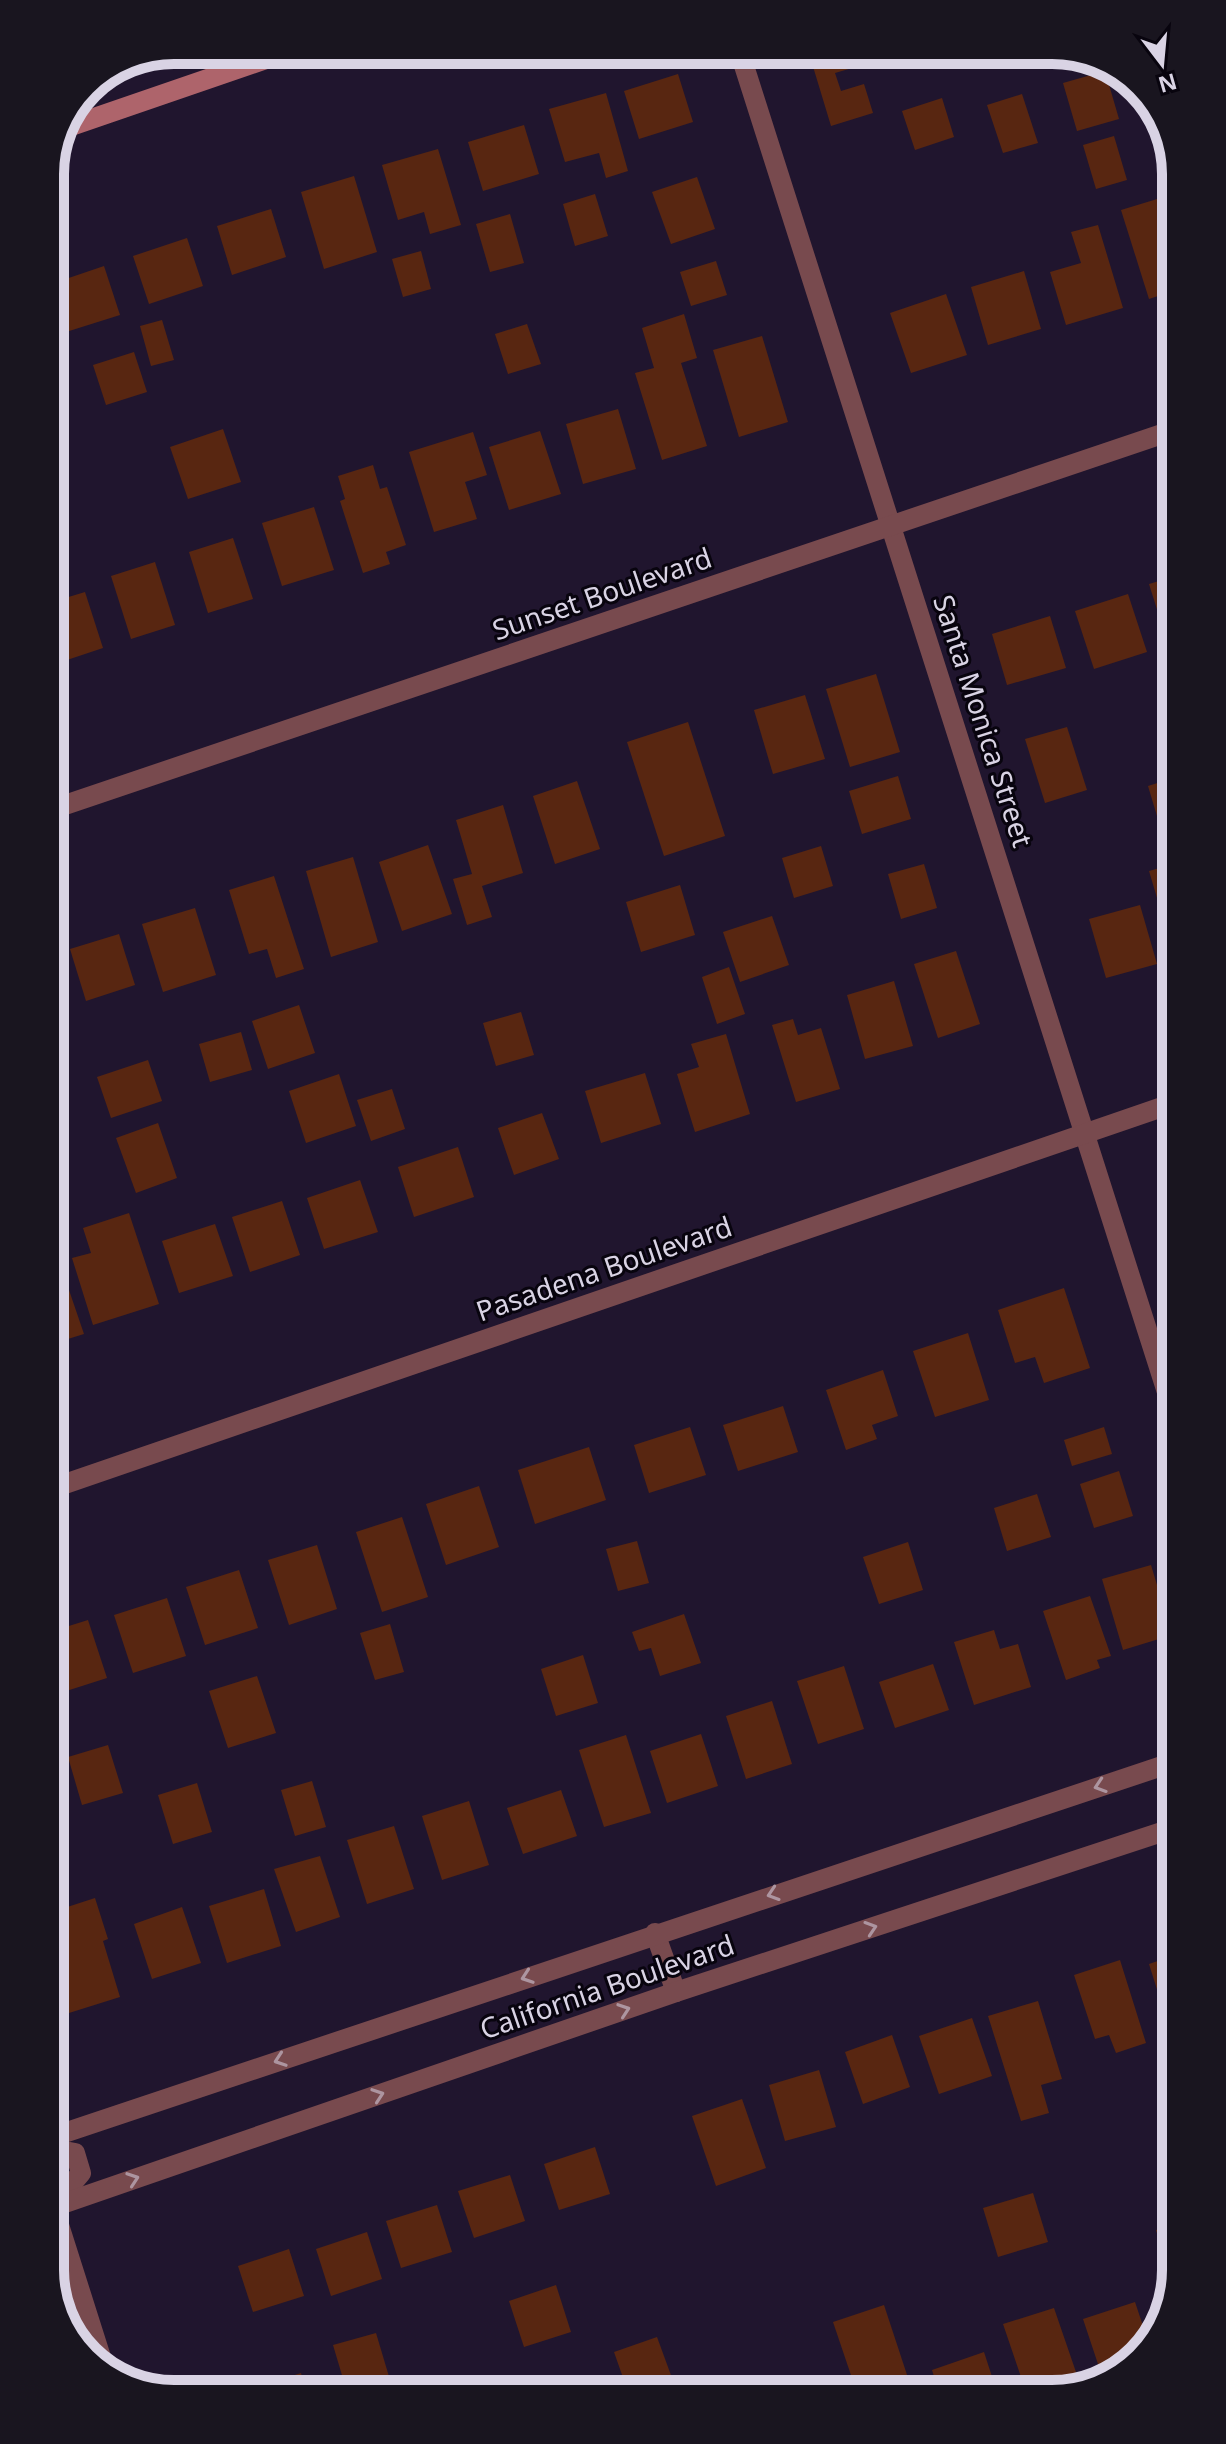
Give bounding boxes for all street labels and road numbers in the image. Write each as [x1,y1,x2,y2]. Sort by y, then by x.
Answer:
street label: Sunset Boulevard [487,538,716,648]
street label: Santa Monica Street [925,590,1043,852]
street label: Pasadena Boulevard [471,1206,737,1330]
street label: California Boulevard [474,1925,739,2047]

